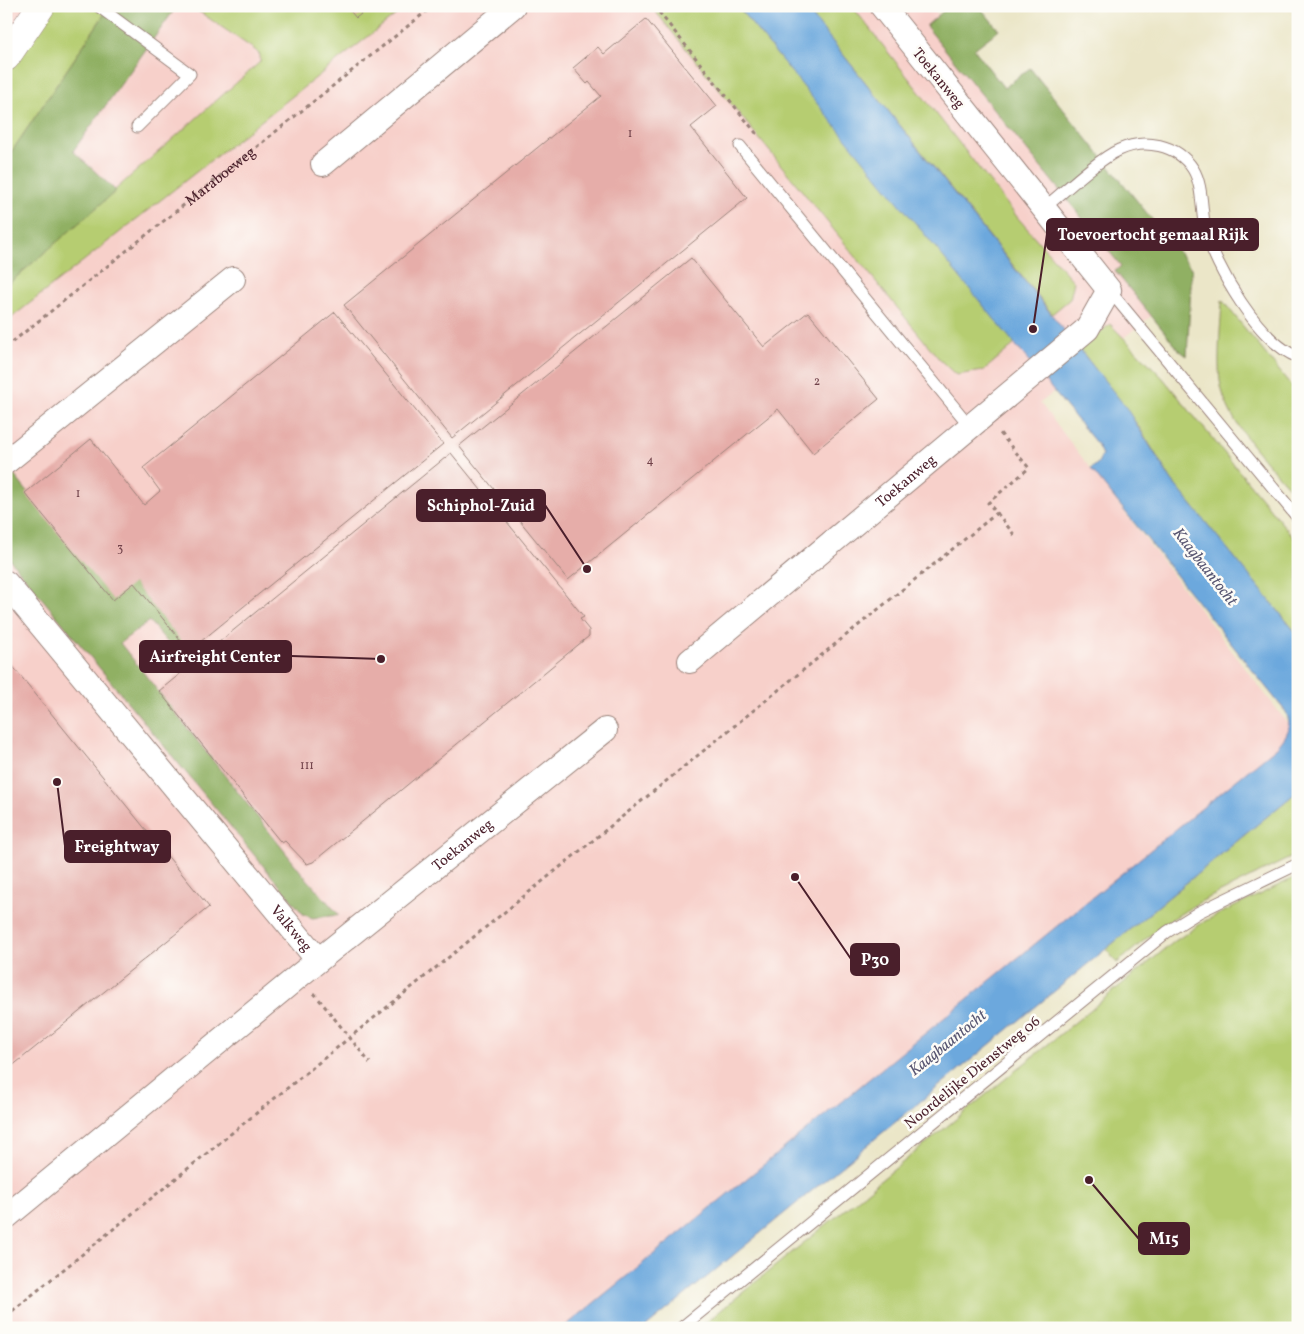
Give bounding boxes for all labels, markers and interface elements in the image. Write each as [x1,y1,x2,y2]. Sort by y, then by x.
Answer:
street label: Toekanweg [907,44,969,114]
house number: 1 [628,126,632,142]
street label: Maraboeweg [181,142,261,212]
callout: Toevoertocht gemaal Rijk [1047,219,1258,250]
text: Toevoertocht gemaal Rijk [1057,225,1249,247]
house number: 2 [814,374,820,390]
street label: Toekanweg [872,450,942,513]
house number: 4 [646,453,654,469]
house number: 1 [76,486,80,502]
callout: Schiphol-Zuid [417,490,545,521]
text: Schiphol-Zuid [427,496,535,518]
water label: Kaagbaantocht [1167,523,1243,612]
house number: 3 [117,541,123,557]
callout: Airfreight Center [140,641,291,672]
text: Airfreight Center [149,647,281,669]
house number: 111 [300,758,314,774]
street label: Toekanweg [428,814,499,877]
callout: Freightway [65,831,170,862]
text: Freightway [75,837,160,859]
street label: Valkweg [265,901,316,957]
callout: P30 [851,944,899,975]
text: P30 [861,950,889,972]
water label: Kaagbaantocht [905,1005,992,1082]
street label: Noordelijke Dienstweg 06 [901,1012,1045,1135]
callout: M15 [1139,1223,1189,1254]
text: M15 [1149,1229,1179,1251]

